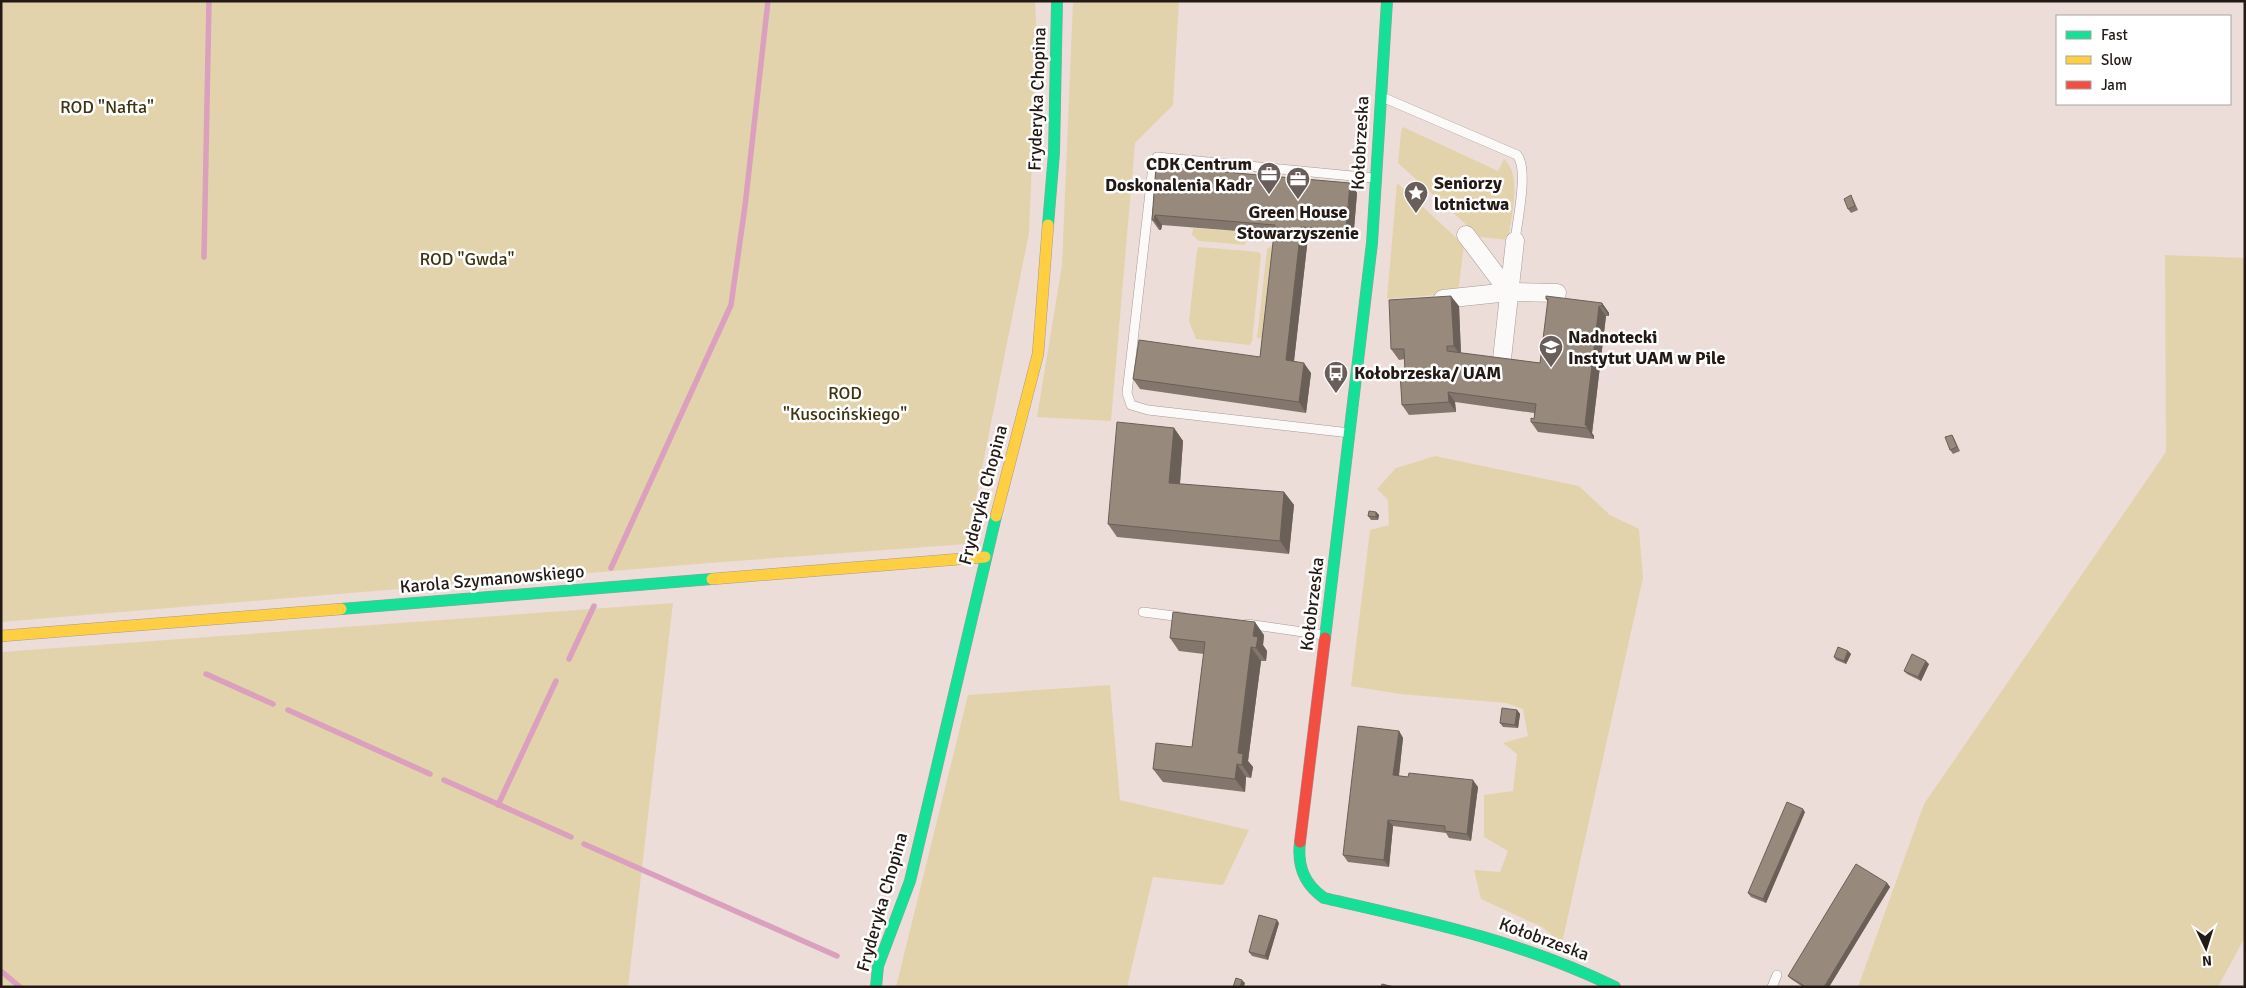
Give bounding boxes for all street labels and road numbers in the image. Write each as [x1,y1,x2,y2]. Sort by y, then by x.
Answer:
street label: Fryderyka Chopina [1023,27,1051,171]
street label: Kołobrzeska [1347,95,1373,191]
street label: Fryderyka Chopina [954,423,1012,567]
street label: Kołobrzeska [1295,556,1329,652]
street label: Karola Szymanowskiego [399,560,585,598]
street label: Fryderyka Chopina [852,830,912,974]
street label: Kołobrzeska [1496,913,1592,965]

